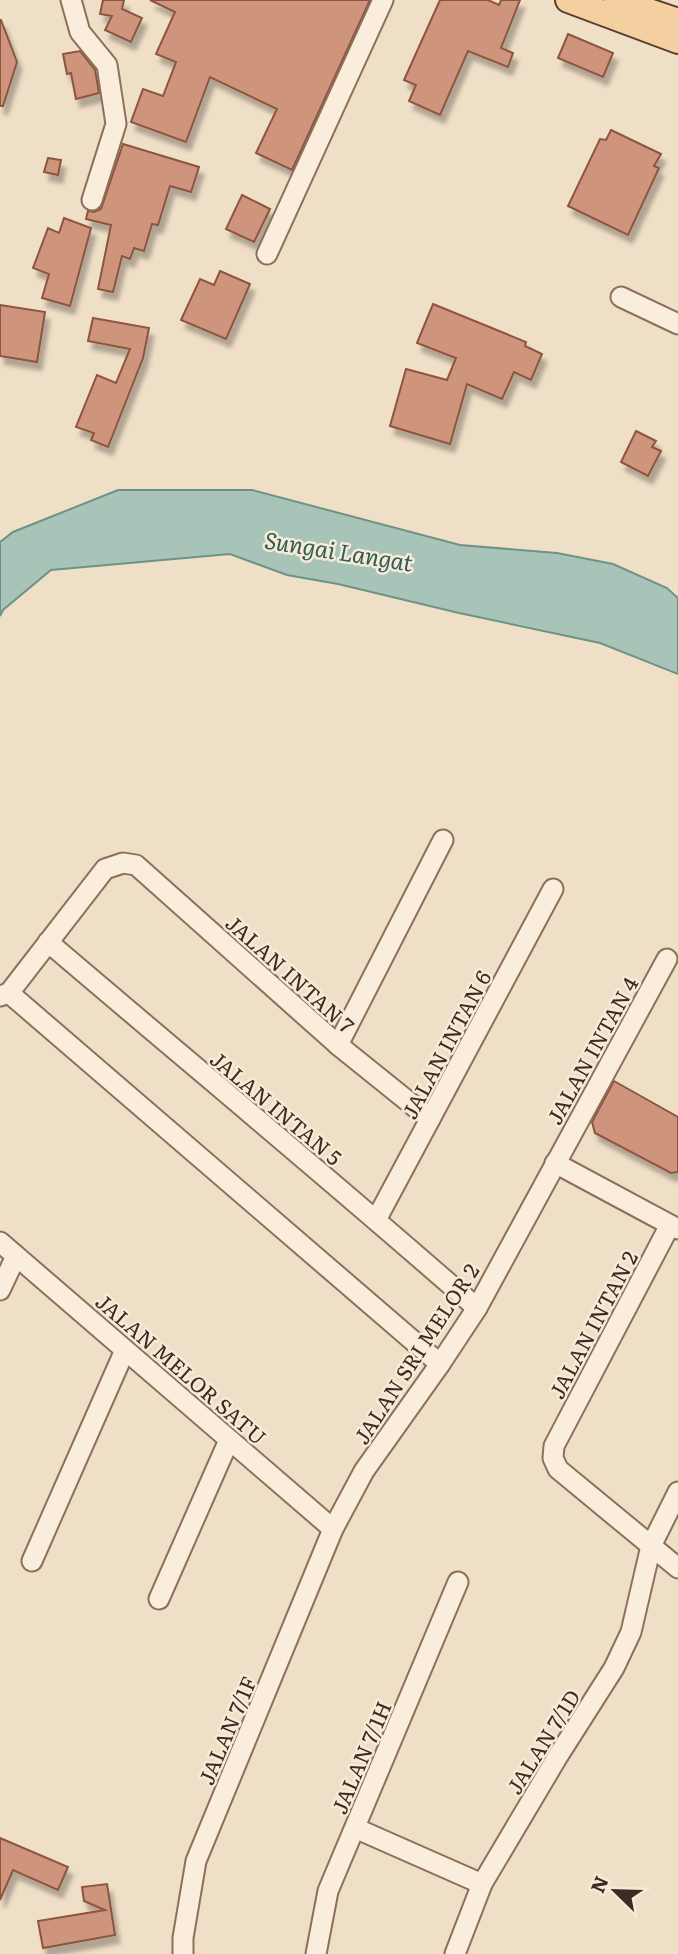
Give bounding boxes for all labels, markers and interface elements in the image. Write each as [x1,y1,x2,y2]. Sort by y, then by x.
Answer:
water label: Sungai Langat [262,522,416,578]
street label: JALAN INTAN 7 [220,907,362,1039]
street label: JALAN INTAN 6 [393,964,497,1124]
street label: JALAN INTAN 4 [538,970,645,1129]
street label: JALAN INTAN 5 [204,1043,350,1171]
street label: JALAN INTAN 2 [540,1245,644,1403]
street label: JALAN SRI MELOR 2 [345,1256,485,1450]
street label: JALAN MELOR SATU [90,1285,274,1451]
street label: JALAN 7/1F [189,1671,263,1789]
street label: JALAN 7/1D [497,1683,587,1799]
street label: JALAN 7/1H [322,1696,398,1818]
north arrow [580,1856,650,1926]
text: N [582,1871,614,1897]

